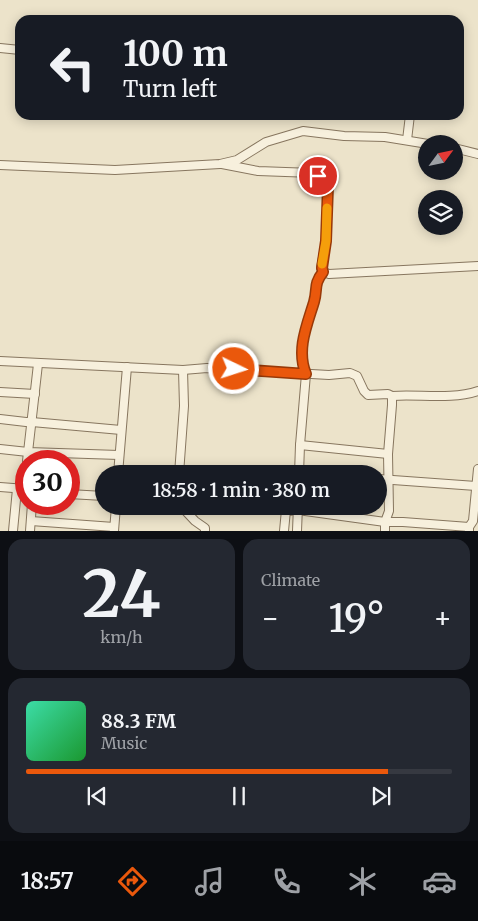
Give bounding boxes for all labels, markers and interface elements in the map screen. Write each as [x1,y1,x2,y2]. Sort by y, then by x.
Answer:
text: 100 m [123,32,228,76]
icon: left [40,35,105,100]
text: Turn left [123,75,217,103]
north arrow [418,135,462,180]
map controls [418,135,463,235]
pin [297,155,339,197]
icon: arrive [304,162,332,190]
button: layers [418,190,463,235]
position arrow [207,342,259,394]
speed limit sign: 30 [15,450,80,515]
text: 18:58 · 1 min · 380 m [152,478,330,502]
text: 24 [82,553,161,635]
text: Climate [261,570,320,590]
text: 19° [329,595,384,642]
text: − [261,600,280,636]
text: + [433,600,452,636]
text: km/h [100,627,143,647]
text: 88.3 FM [101,709,176,733]
text: Music [101,733,147,753]
icon: previous [83,782,111,810]
icon: pause [225,782,253,810]
icon: next [367,782,395,810]
icon: directions [115,864,150,899]
icon: music [192,864,227,899]
icon: phone [269,864,304,899]
icon: climate [345,864,380,899]
icon: car [422,864,457,899]
text: 18:57 [21,867,74,895]

